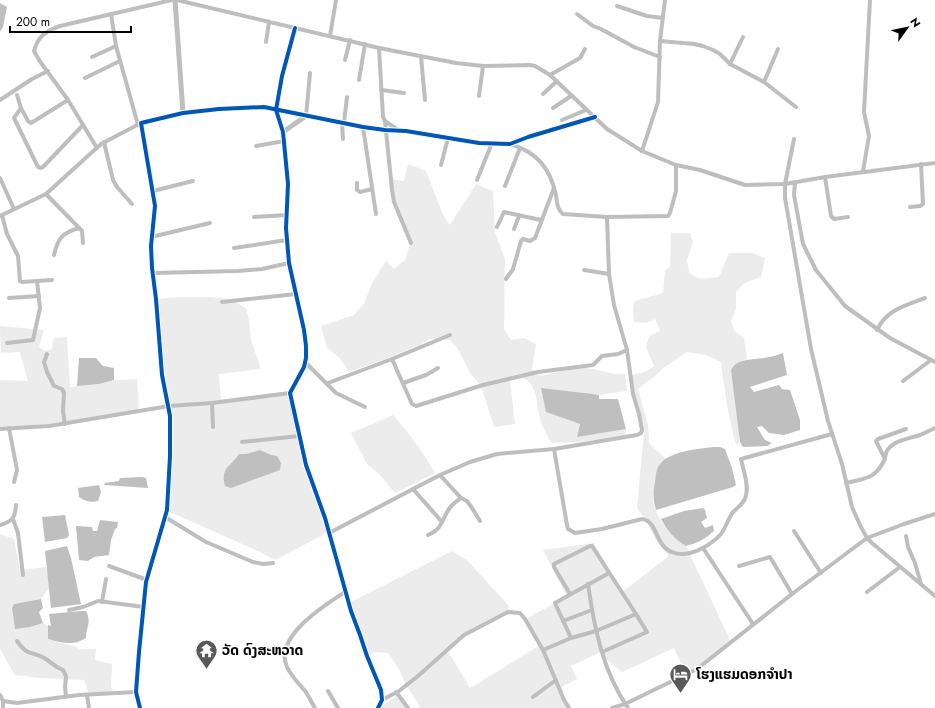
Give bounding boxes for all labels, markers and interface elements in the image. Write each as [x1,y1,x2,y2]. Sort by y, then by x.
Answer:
scale bar [10,8,131,34]
north arrow [887,8,927,48]
text: 200 m [16,13,50,31]
text: N [906,15,924,31]
temple icon: ວັດ ດົງສະຫວາດ [194,637,220,670]
place label: ວັດ ດົງສະຫວາດ [222,640,303,660]
hotel icon: ໂຮງແຮມດອກຈຳປາ [668,661,694,694]
place label: ໂຮງແຮມດອກຈຳປາ [695,664,792,684]

